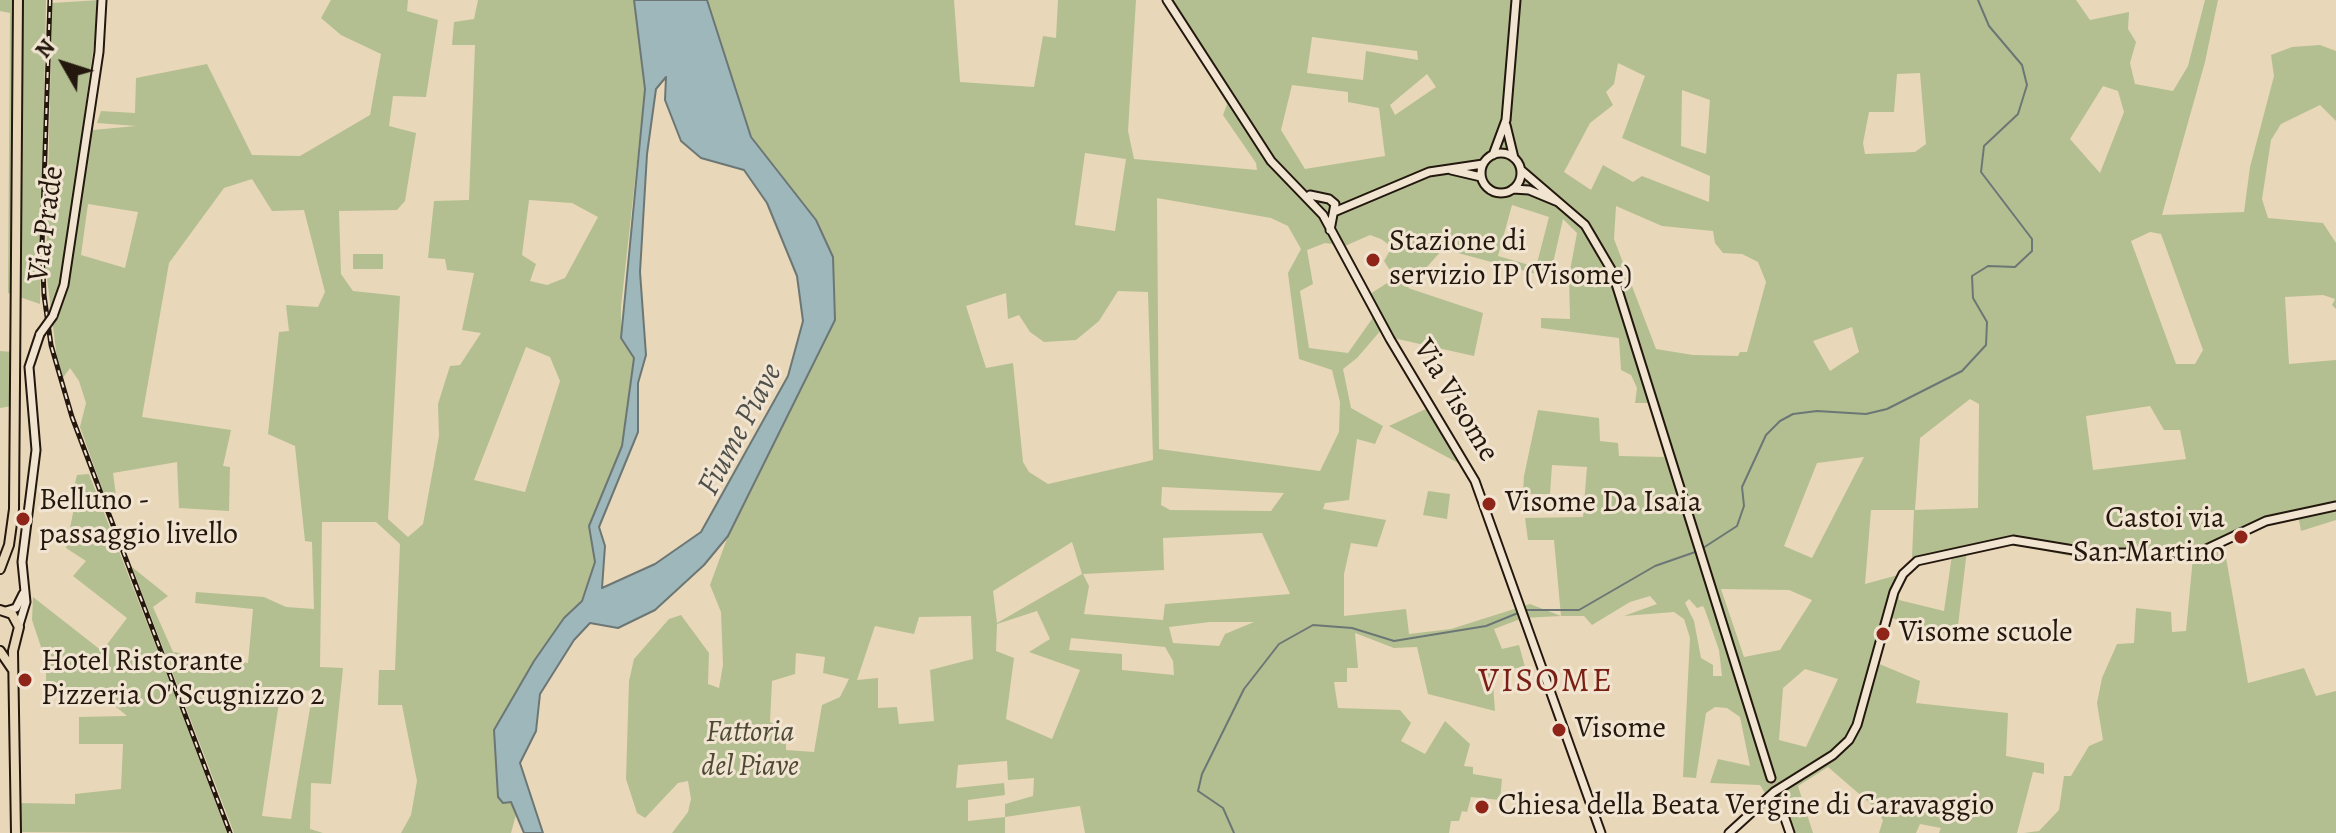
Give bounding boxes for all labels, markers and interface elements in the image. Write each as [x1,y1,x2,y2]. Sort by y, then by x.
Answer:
north arrow [24,24,104,104]
text: N [29,33,62,65]
street label: Via Prade [21,164,73,284]
place label: Stazione di servizio IP (Visome) [1389,225,1632,296]
marker: Stazione di servizio IP (Visome) [1364,251,1382,269]
street label: Via Visome [1404,333,1506,469]
water label: Fiume Piave [690,357,792,503]
place label: Belluno - passaggio livello [39,484,238,554]
place label: Visome Da Isaia [1505,486,1702,522]
marker: Visome Da Isaia [1480,495,1498,513]
place label: Castoi via San Martino [2073,502,2225,572]
marker: Belluno - passaggio livello [14,510,32,528]
marker: Castoi via San Martino [2232,528,2250,546]
place label: Visome scuole [1899,616,2073,652]
marker: Visome scuole [1874,625,1892,643]
place label: Hotel Ristorante Pizzeria O' Scugnizzo 2 [41,645,325,716]
district label: VISOME [1478,663,1614,703]
marker: Hotel Ristorante Pizzeria O' Scugnizzo 2 [16,671,34,689]
place label: Visome [1575,712,1666,748]
park label: Fattoria del Piave [701,716,799,786]
marker: Visome [1550,721,1568,739]
place label: Chiesa della Beata Vergine di Caravaggio [1498,789,1994,825]
marker: Chiesa della Beata Vergine di Caravaggio [1473,798,1491,816]

